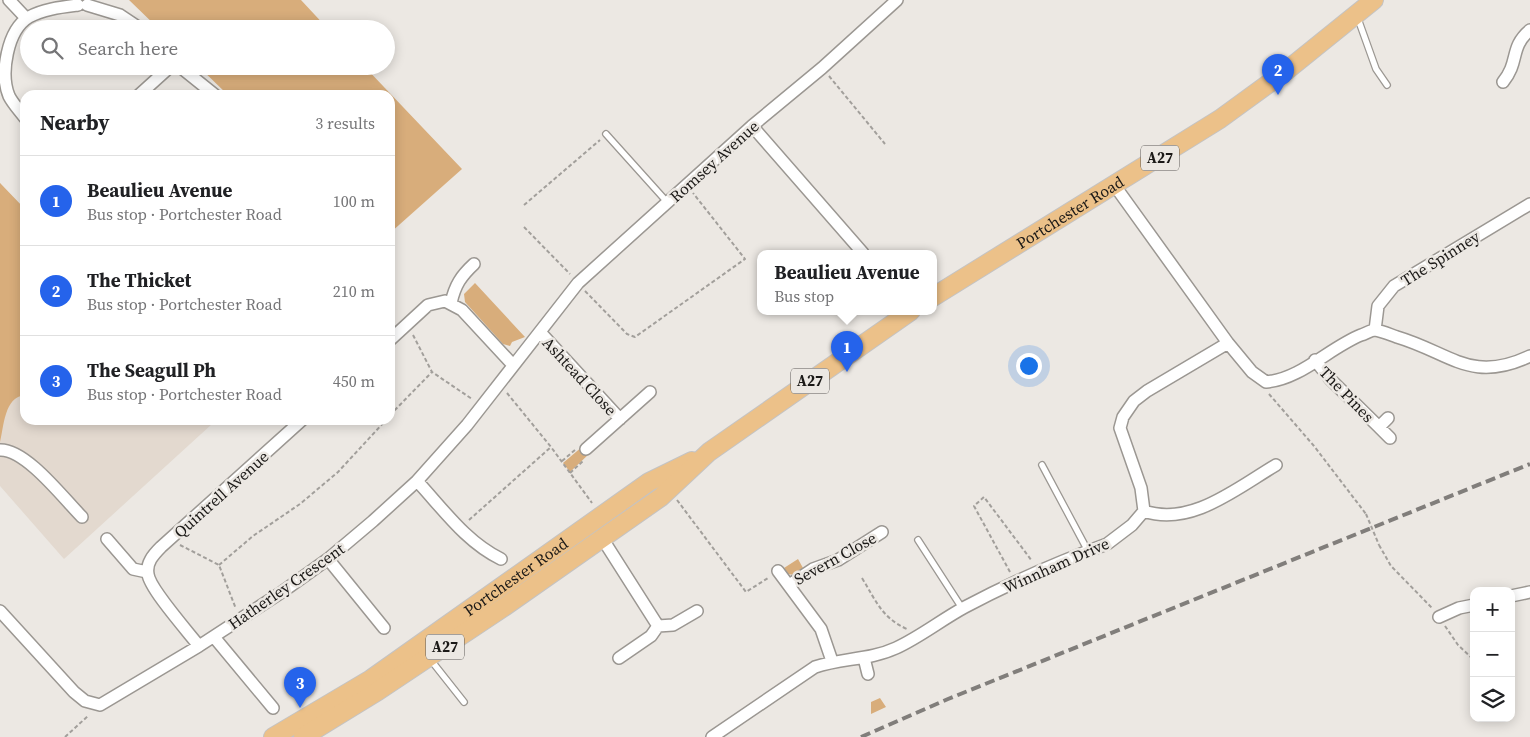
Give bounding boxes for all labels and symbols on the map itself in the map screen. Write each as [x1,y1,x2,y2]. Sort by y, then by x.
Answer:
pin: 2 [1262,54,1294,95]
street label: Romsey Avenue [665,115,763,207]
road number: A27 [1141,146,1179,170]
street label: Portchester Road [1012,170,1128,254]
street label: The Spinney [1396,225,1484,291]
pin: 1 [831,331,863,372]
street label: Ashtead Close [538,332,622,420]
your location [1016,353,1042,379]
street label: The Pines [1315,361,1379,427]
road number: A27 [791,368,829,394]
street label: Quintrell Avenue [169,445,273,543]
street label: Severn Close [790,526,880,590]
street label: Portchester Road [459,532,572,621]
street label: Winnham Drive [1000,532,1112,598]
street label: Hatherley Crescent [223,537,349,634]
road number: A27 [426,634,464,660]
pin: 3 [284,667,316,708]

